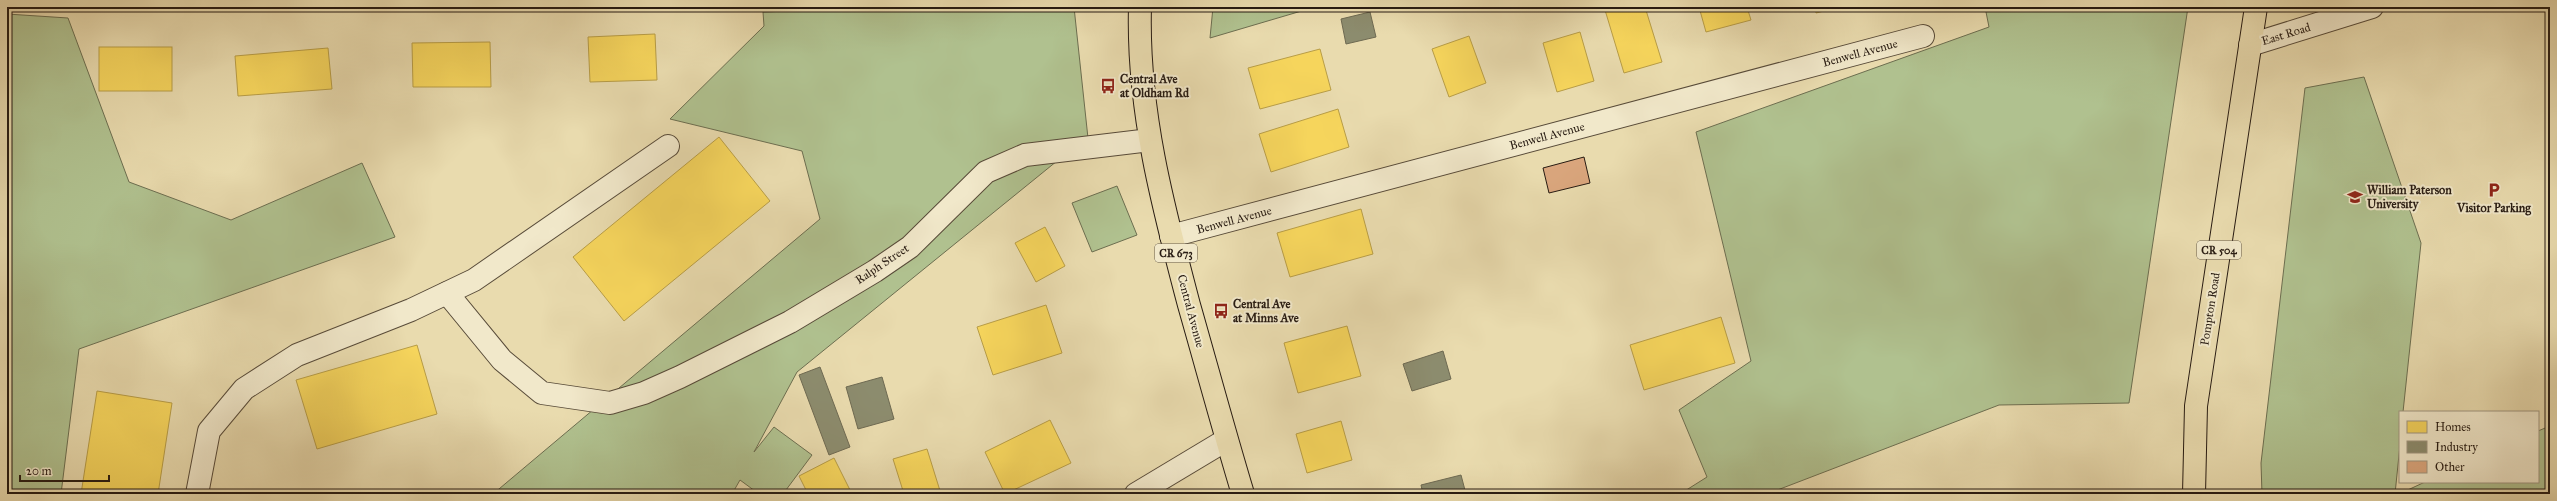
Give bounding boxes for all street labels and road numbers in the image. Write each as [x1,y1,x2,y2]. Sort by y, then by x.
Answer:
street label: East Road [2260,20,2312,48]
street label: Benwell Avenue [1821,36,1899,70]
street label: Benwell Avenue [1508,119,1586,153]
street label: Benwell Avenue [1195,203,1273,237]
street label: Ralph Street [852,241,912,287]
road number: CR 504 [2197,241,2241,259]
road number: CR 673 [1155,244,1197,262]
street label: Pompton Road [2197,271,2223,347]
street label: Central Avenue [1174,273,1208,349]

